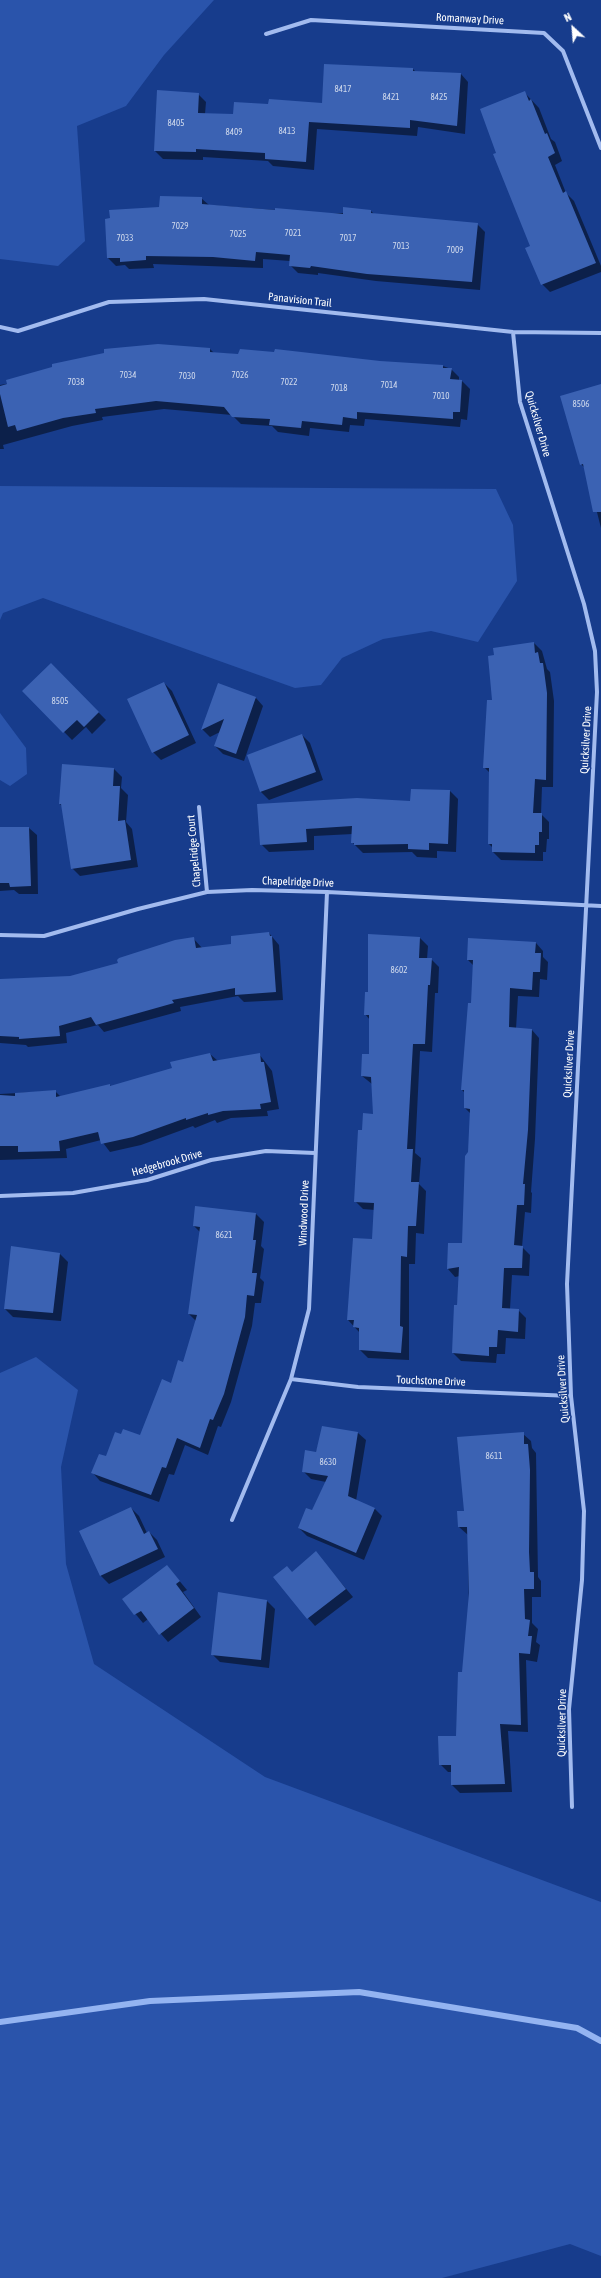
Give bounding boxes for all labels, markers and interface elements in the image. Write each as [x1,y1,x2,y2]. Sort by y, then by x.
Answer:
north arrow [553,8,593,48]
text: N [562,10,573,24]
street label: Romanway Drive [436,11,504,27]
house number: 8417 [335,84,351,94]
house number: 8421 [383,92,399,102]
house number: 8425 [431,92,447,102]
house number: 8405 [168,118,184,128]
house number: 8413 [279,126,295,136]
house number: 8409 [226,127,242,137]
house number: 7029 [172,221,188,231]
house number: 7021 [285,228,301,238]
house number: 7025 [230,229,246,239]
house number: 7033 [117,233,133,243]
house number: 7017 [340,233,356,243]
house number: 7013 [393,241,409,251]
house number: 7009 [447,245,463,255]
street label: Panavision Trail [267,290,333,310]
house number: 7034 [120,370,136,380]
house number: 7026 [232,370,248,380]
house number: 7030 [179,371,195,381]
house number: 7038 [68,377,84,387]
house number: 7022 [281,377,297,387]
house number: 7014 [381,380,397,390]
house number: 7018 [331,383,347,393]
street label: Quicksilver Drive [522,390,554,458]
house number: 7010 [433,391,449,401]
house number: 8506 [573,399,589,409]
house number: 8505 [52,696,68,706]
street label: Quicksilver Drive [578,706,594,774]
street label: Chapelridge Court [184,814,204,888]
street label: Chapelridge Drive [262,874,334,890]
house number: 8602 [391,965,407,975]
street label: Quicksilver Drive [561,1030,577,1098]
street label: Hedgebrook Drive [130,1147,204,1179]
street label: Windwood Drive [296,1180,312,1246]
house number: 8621 [216,1230,232,1240]
street label: Quicksilver Drive [554,1355,572,1423]
street label: Touchstone Drive [396,1373,466,1389]
house number: 8611 [486,1451,502,1461]
house number: 8630 [320,1457,336,1467]
street label: Quicksilver Drive [555,1689,569,1757]

